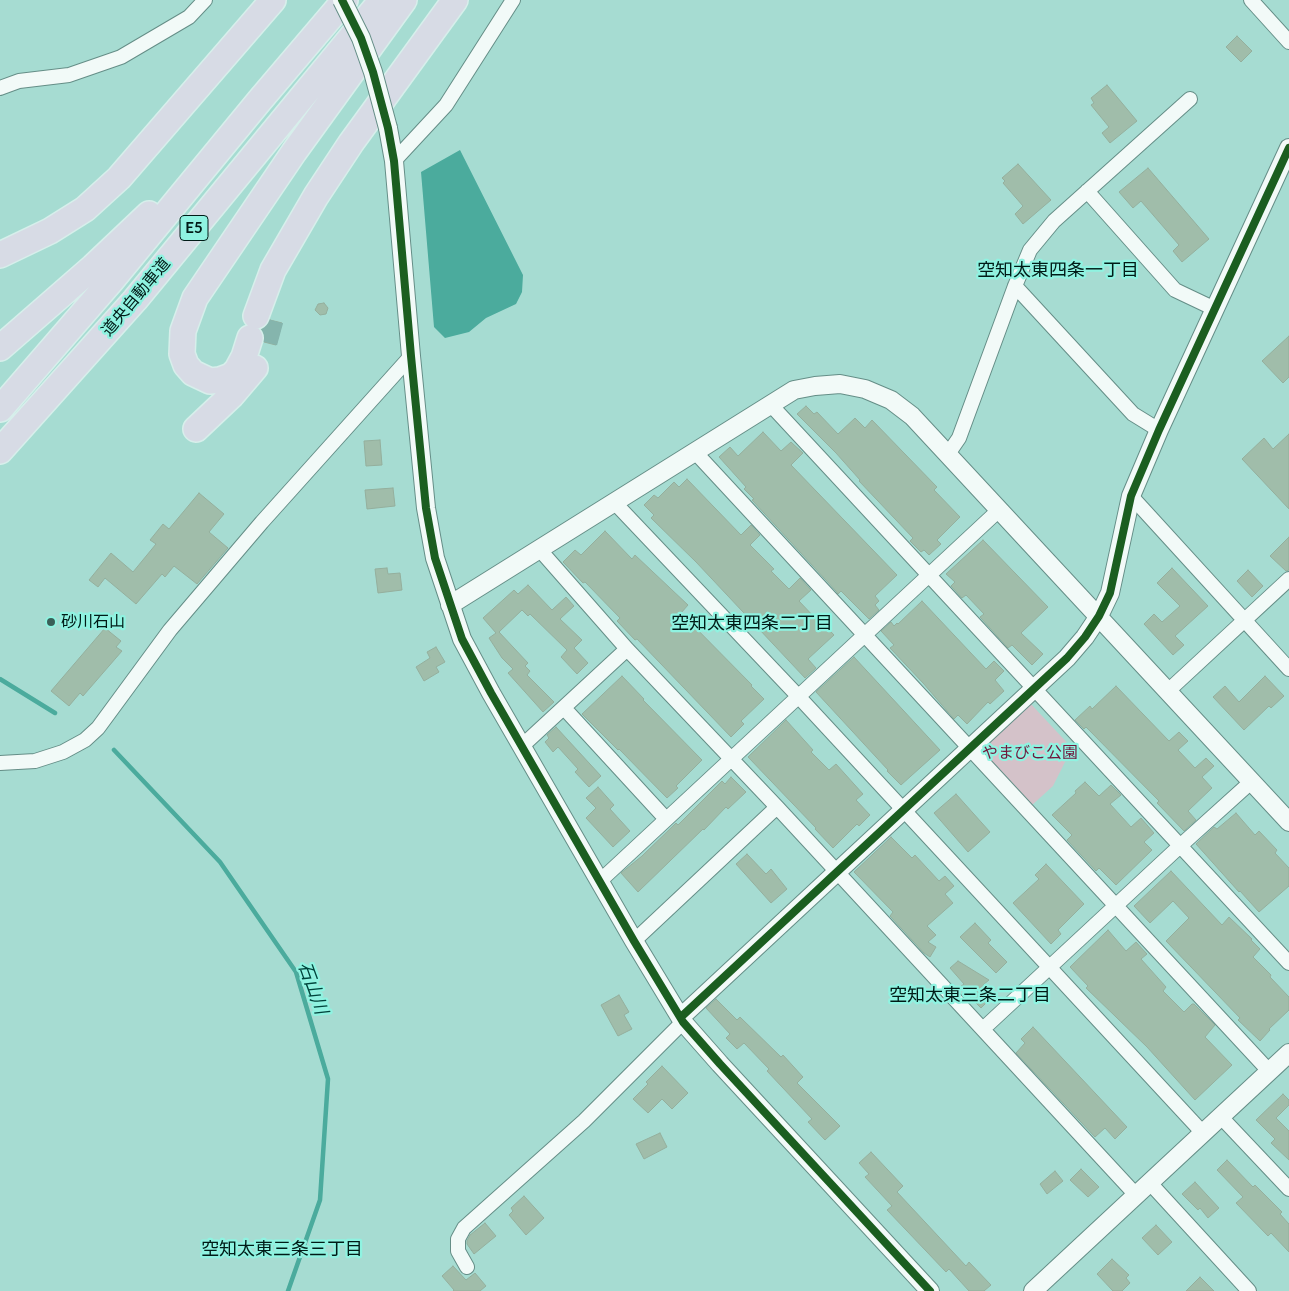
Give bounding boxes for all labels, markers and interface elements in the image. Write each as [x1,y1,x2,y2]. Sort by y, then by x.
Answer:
road number: E5 [180,216,208,240]
street label: 道央自動車道 [98,254,174,340]
district label: 空知太東四条一丁目 [977,259,1139,281]
place label: 砂川石山 [61,612,125,632]
district label: 空知太東四条二丁目 [671,612,833,634]
marker: 砂川石山 [45,616,57,628]
park label: やまびこ公園 [982,743,1078,763]
water label: 石山川 [294,959,332,1017]
district label: 空知太東三条二丁目 [889,984,1051,1006]
district label: 空知太東三条三丁目 [201,1238,363,1260]

